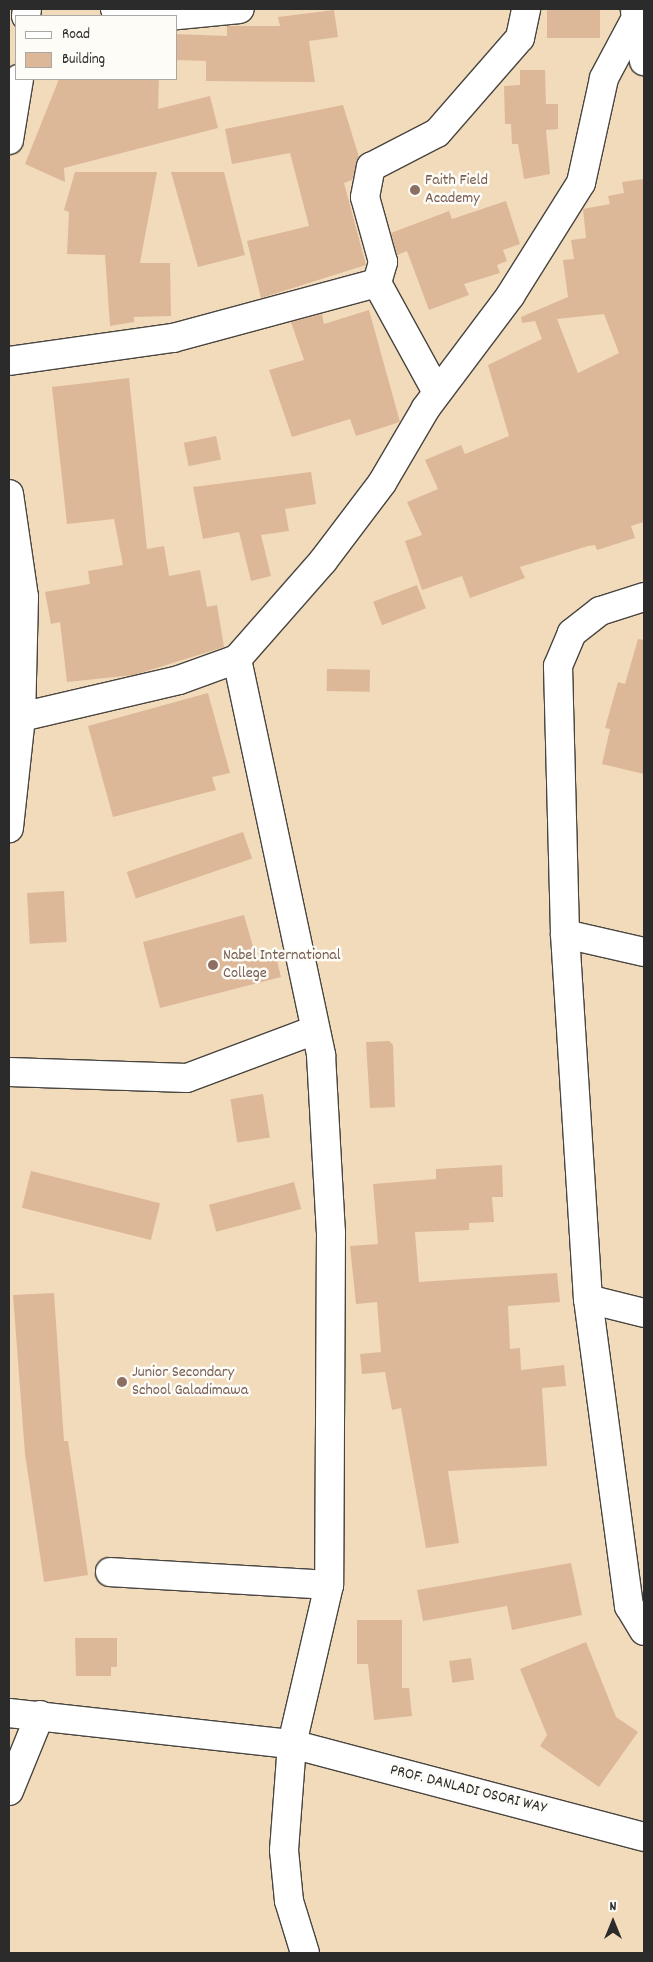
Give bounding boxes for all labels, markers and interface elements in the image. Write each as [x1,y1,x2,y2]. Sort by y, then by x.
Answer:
legend [15,15,178,80]
text: Road [62,24,90,46]
text: Building [62,49,105,71]
place label: Faith Field Academy [425,171,488,209]
marker: Faith Field Academy [409,184,421,196]
place label: Nabel International College [223,946,341,984]
marker: Nabel International College [207,959,219,971]
place label: Junior Secondary School Galadimawa [132,1363,248,1401]
marker: Junior Secondary School Galadimawa [116,1376,128,1388]
street label: PROF. DANLADI OSORI WAY [388,1761,548,1819]
north arrow [588,1897,638,1947]
text: N [610,1897,616,1917]

